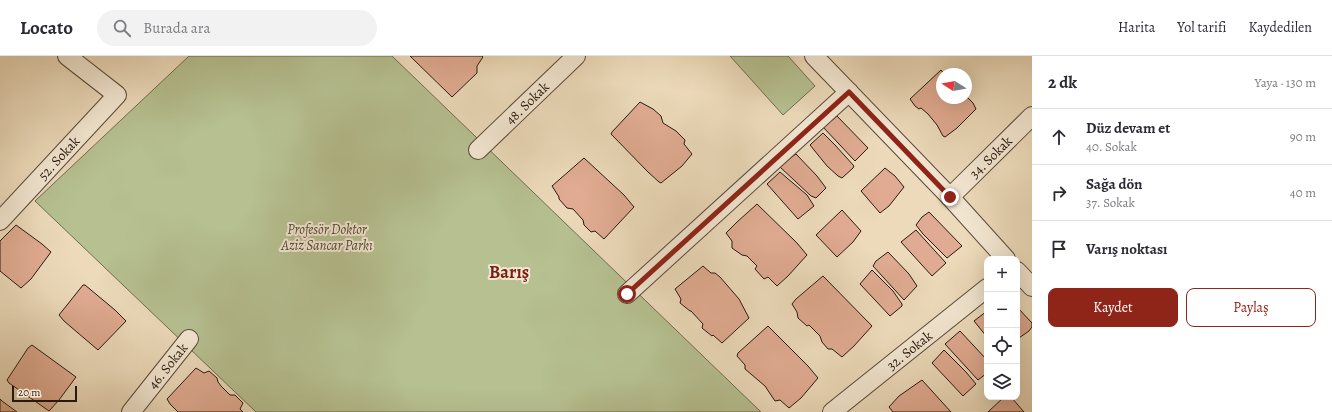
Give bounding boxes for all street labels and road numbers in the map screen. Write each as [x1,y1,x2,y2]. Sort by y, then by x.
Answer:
street label: 48. Sokak [501,77,553,129]
street label: 34. Sokak [965,131,1016,182]
street label: 52. Sokak [33,132,84,184]
street label: 32. Sokak [882,326,936,374]
street label: 46. Sokak [143,339,192,393]

